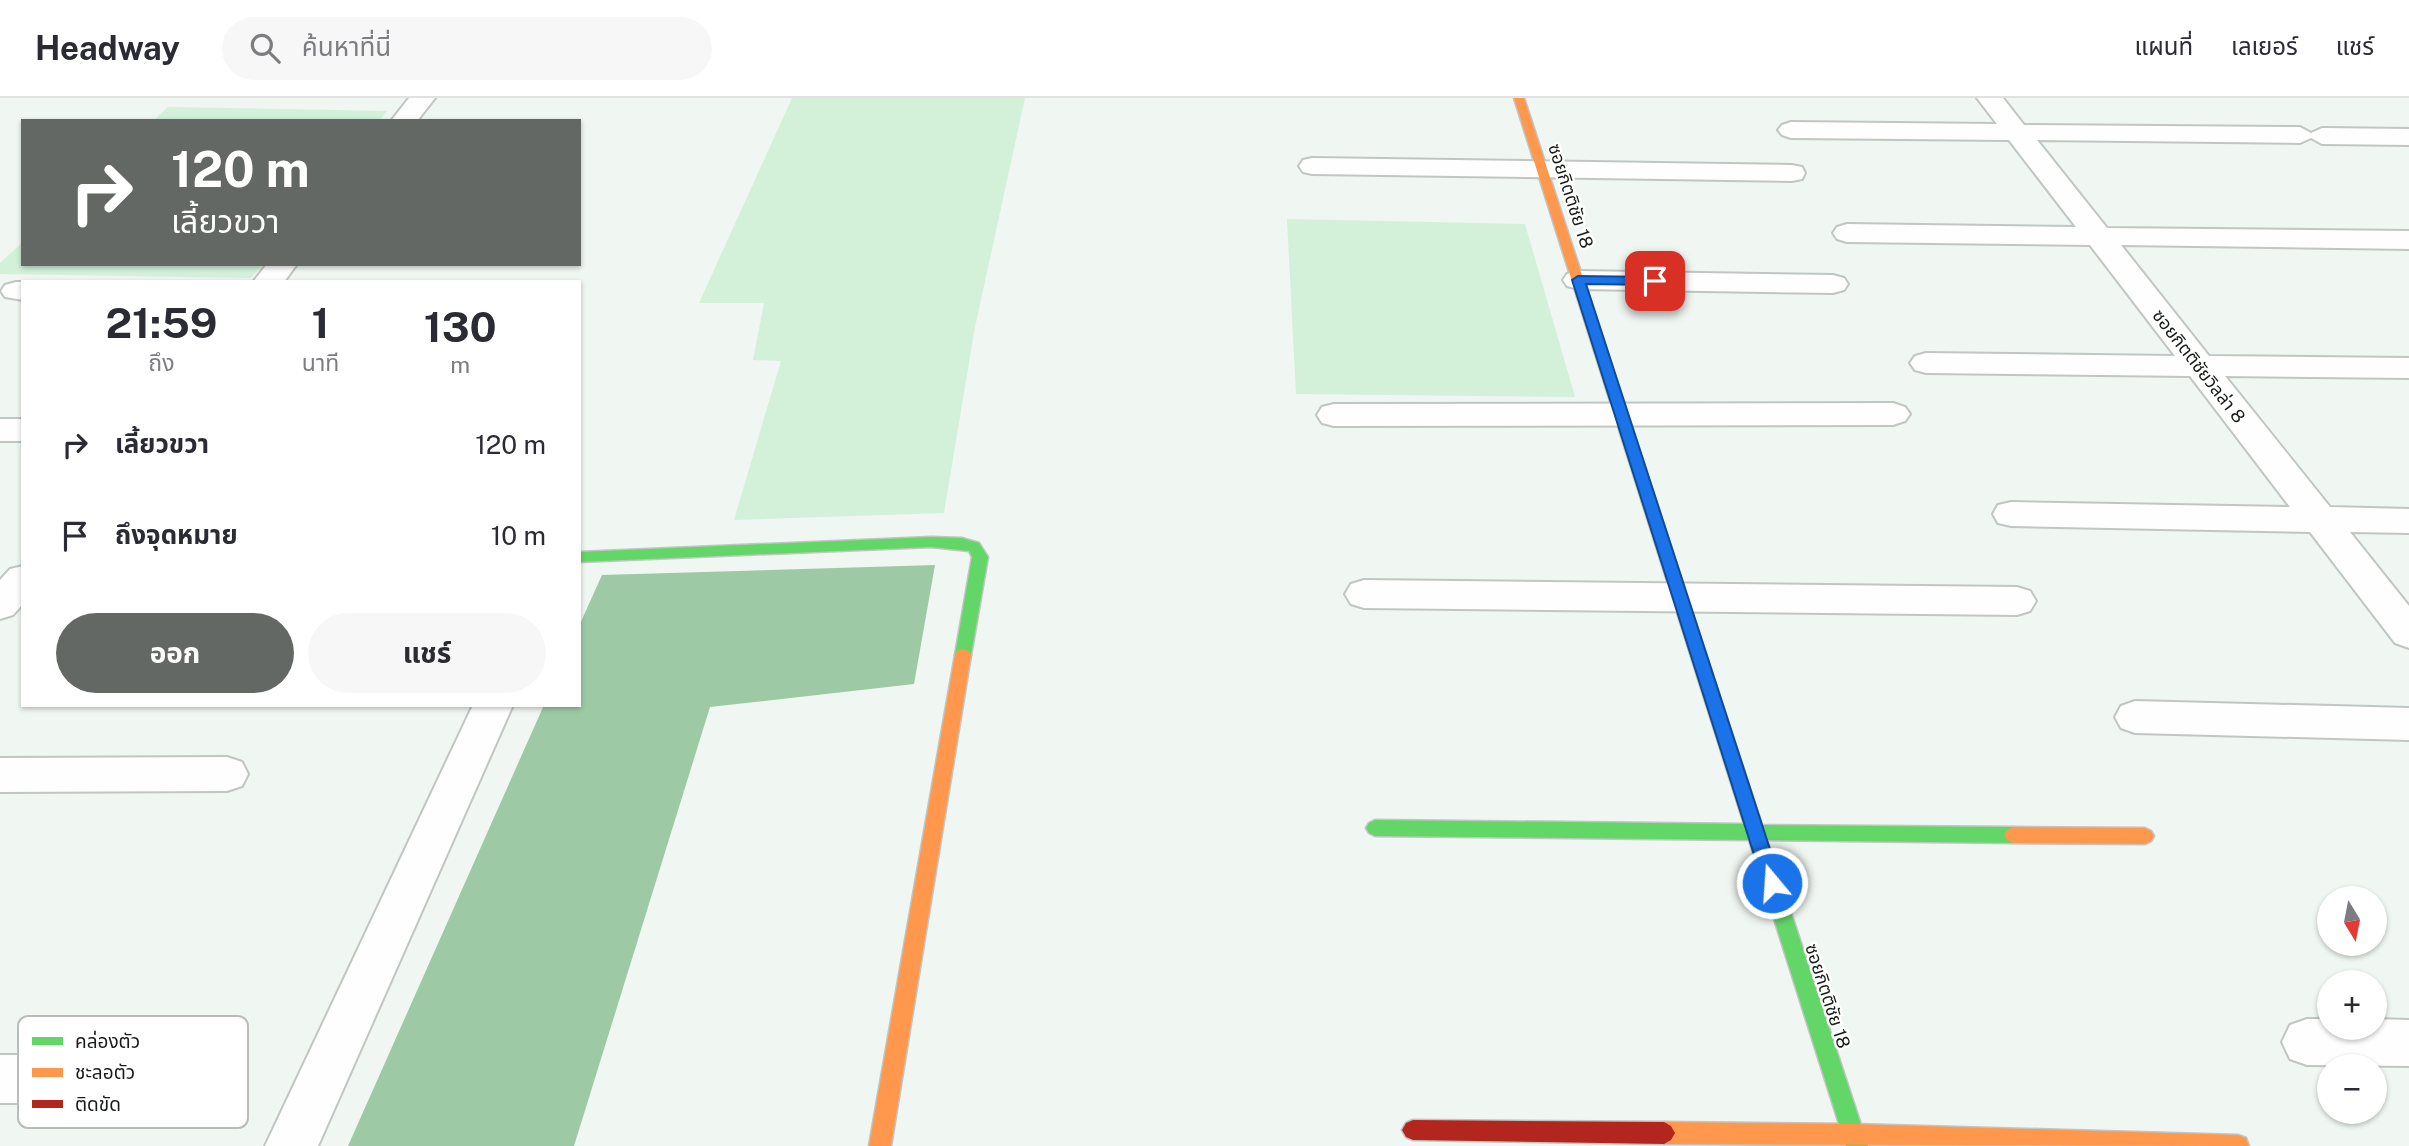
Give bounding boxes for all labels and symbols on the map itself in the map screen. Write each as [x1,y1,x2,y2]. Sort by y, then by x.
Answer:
street label: ซอยกิตติชัย 18 [1544,141,1598,251]
pin [1625,251,1685,311]
street label: ซอยกิตติชัยวิลล่า 8 [2148,305,2250,427]
position arrow [1735,846,1809,920]
north arrow [2317,886,2387,956]
street label: ซอยกิตติชัย 18 [1801,941,1855,1051]
legend [18,1016,248,1128]
text: คล่องตัว [75,1030,140,1052]
text: ชะลอตัว [75,1061,135,1083]
text: ติดขัด [75,1093,121,1115]

